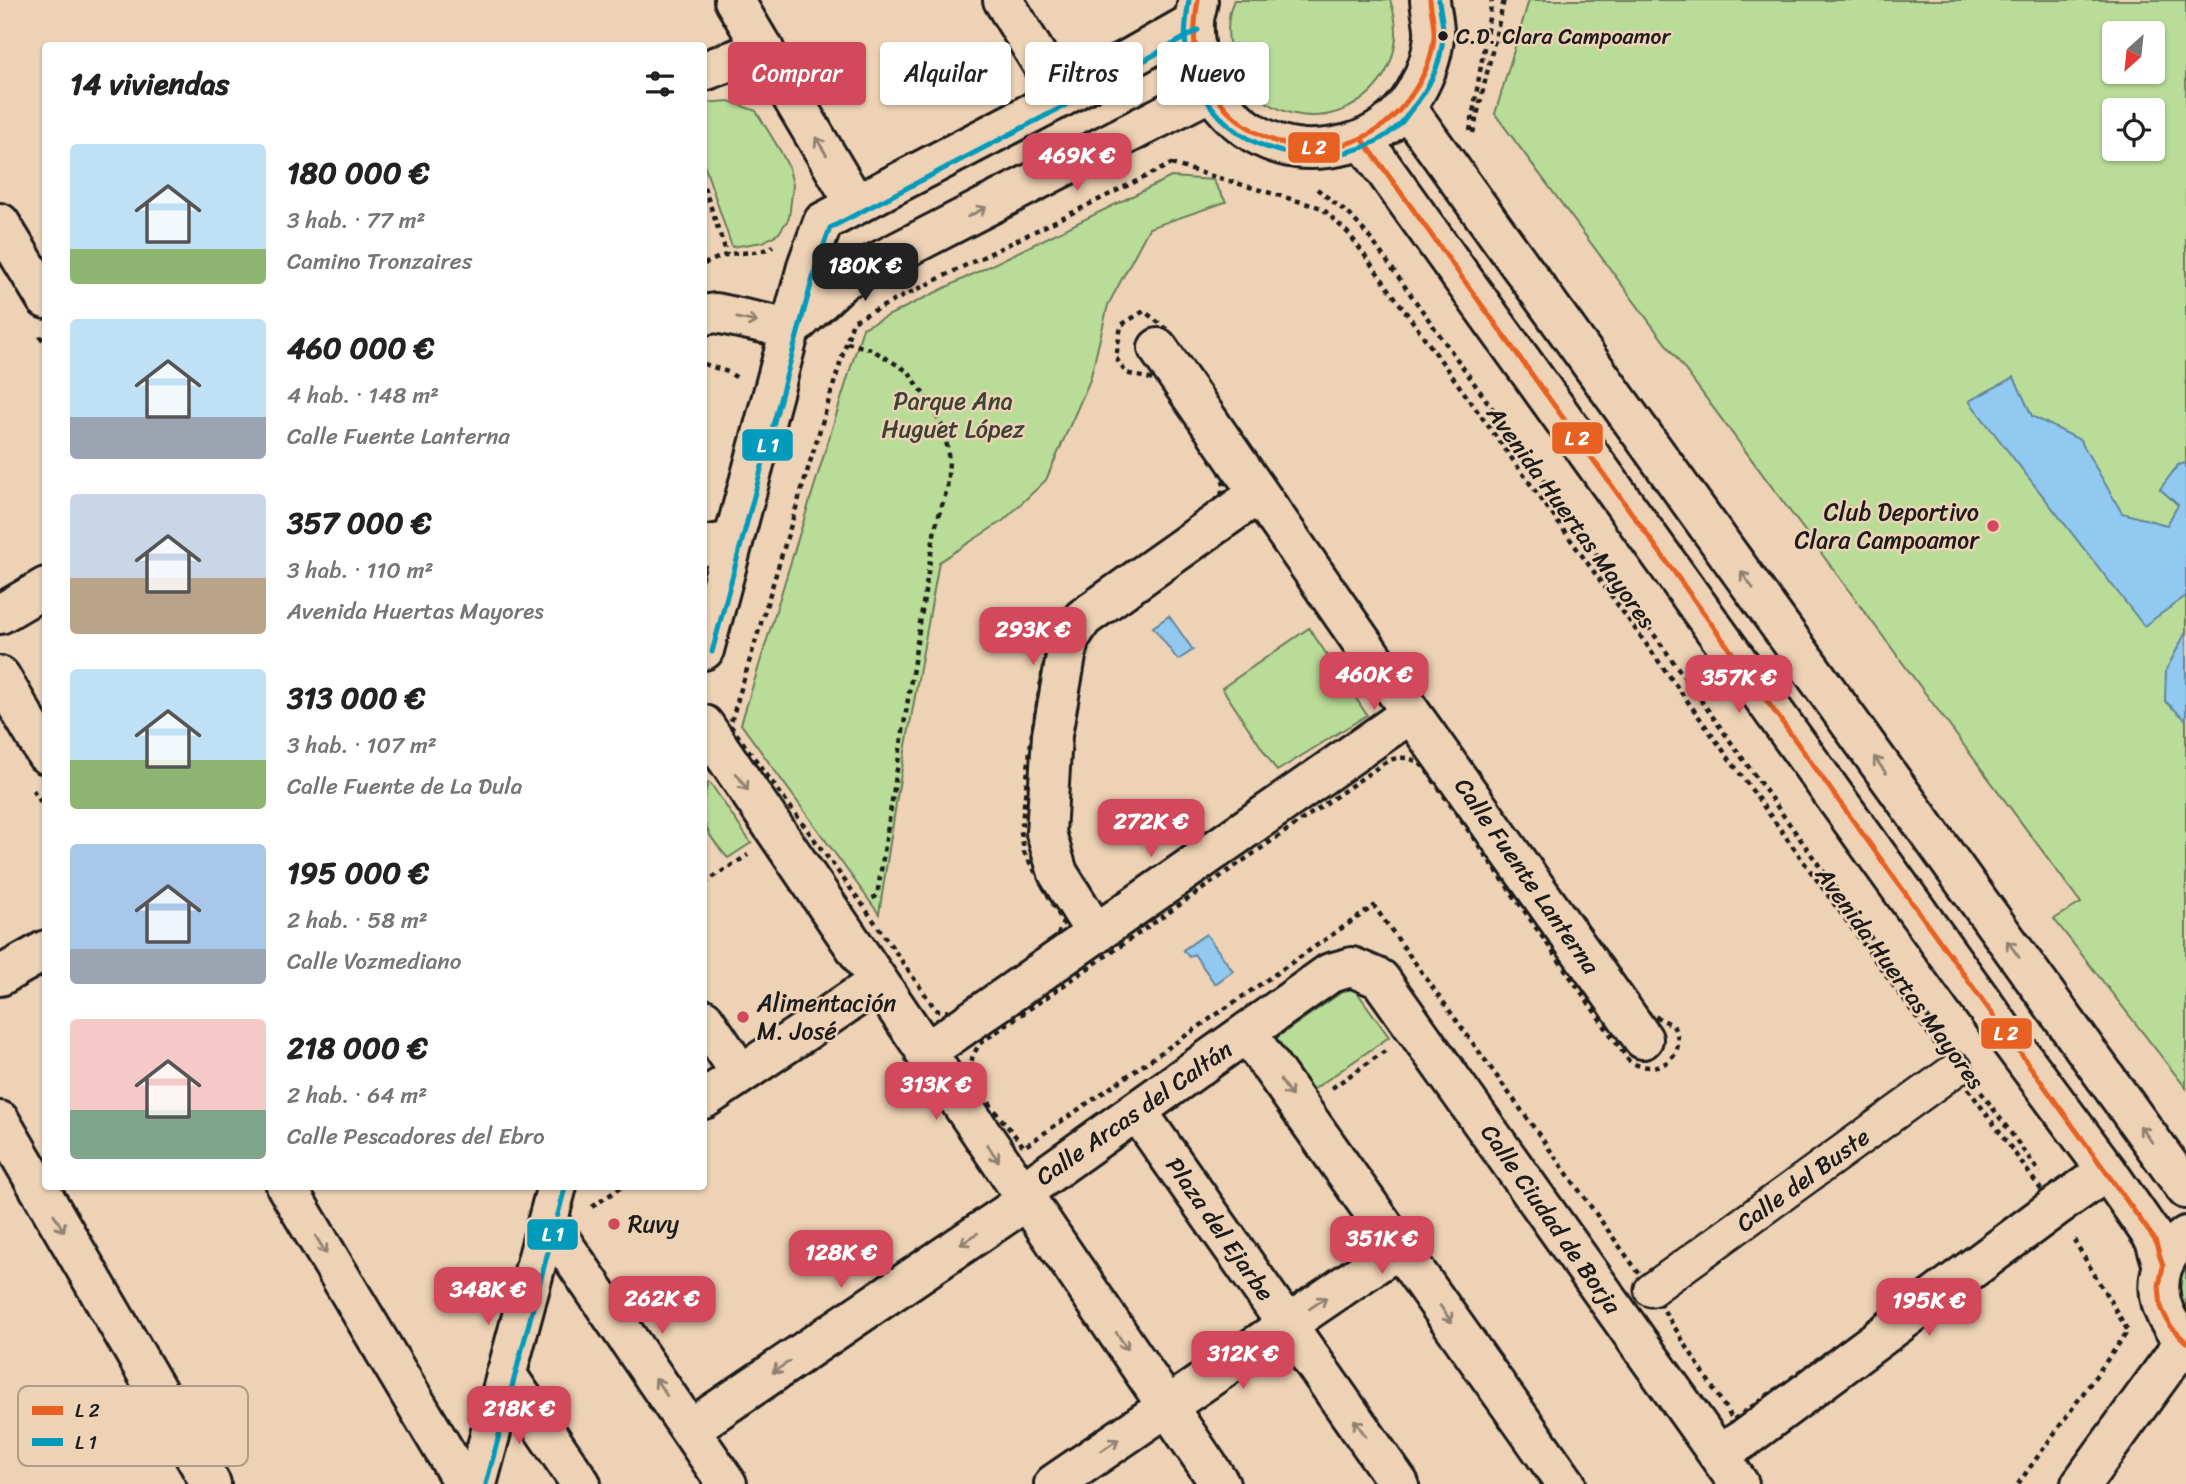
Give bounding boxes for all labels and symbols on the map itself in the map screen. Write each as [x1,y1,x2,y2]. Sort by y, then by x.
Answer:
place label: C.D. Clara Campoamor [1456,17,1671,56]
north arrow [2102,21,2165,84]
marker: C.D. Clara Campoamor [1436,29,1450,43]
line badge: L 2 [1287,131,1341,164]
text: L 2 [1302,131,1326,164]
pin: 469K € [1020,134,1134,193]
one-way arrow [814,137,828,157]
one-way arrow [966,204,986,218]
pin: 180K € [808,244,922,303]
one-way arrow [735,313,758,327]
park label: Parque Ana Huguet López [882,380,1025,450]
street label: Avenida Huertas Mayores [1475,395,1667,638]
line badge: L 2 [1551,421,1604,455]
text: L 2 [1565,422,1589,455]
line badge: L 1 [741,428,794,462]
text: L 1 [757,429,779,462]
place label: Club Deportivo Clara Campoamor [1794,491,1980,561]
marker: Club Deportivo Clara Campoamor [1985,518,2001,534]
one-way arrow [1740,571,1755,590]
pin: 293K € [976,608,1090,667]
pin: 460K € [1317,652,1431,712]
pin: 357K € [1682,656,1796,715]
one-way arrow [1873,756,1887,775]
street label: Calle Fuente Lanterna [1443,769,1611,984]
one-way arrow [735,772,749,791]
pin: 272K € [1094,800,1208,859]
street label: Avenida Huertas Mayores [1804,856,1996,1099]
one-way arrow [2006,940,2021,959]
place label: Alimentación M. José [756,982,896,1052]
marker: Alimentación M. José [735,1009,751,1025]
line badge: L 2 [1980,1017,2033,1050]
text: L 2 [1994,1017,2018,1050]
street label: Calle Arcas del Caltán [1027,1029,1241,1197]
pin: 313K € [879,1062,993,1122]
one-way arrow [1279,1078,1293,1097]
street label: Calle Ciudad de Borja [1469,1115,1633,1324]
street label: Calle del Buste [1727,1117,1879,1243]
one-way arrow [2139,1125,2153,1144]
one-way arrow [986,1143,1000,1162]
street label: Plaza del Ejarbe [1154,1148,1286,1310]
place label: Ruvy [628,1203,680,1245]
one-way arrow [52,1212,66,1232]
marker: Ruvy [606,1216,622,1232]
pin: 351K € [1325,1216,1439,1276]
line badge: L 1 [526,1218,579,1251]
text: L 1 [542,1218,564,1251]
pin: 128K € [784,1230,898,1290]
one-way arrow [960,1232,979,1247]
one-way arrow [315,1235,329,1255]
pin: 348K € [431,1268,545,1327]
pin: 262K € [605,1276,719,1336]
pin: 195K € [1872,1278,1986,1338]
one-way arrow [1308,1296,1327,1310]
one-way arrow [1438,1304,1453,1323]
one-way arrow [1115,1331,1129,1350]
pin: 312K € [1186,1332,1300,1391]
one-way arrow [772,1360,791,1374]
one-way arrow [654,1378,668,1397]
legend [18,1386,248,1466]
pin: 218K € [462,1386,576,1446]
text: L 2 [75,1394,100,1427]
one-way arrow [1353,1419,1367,1438]
text: L 1 [75,1426,97,1459]
one-way arrow [1100,1438,1119,1453]

